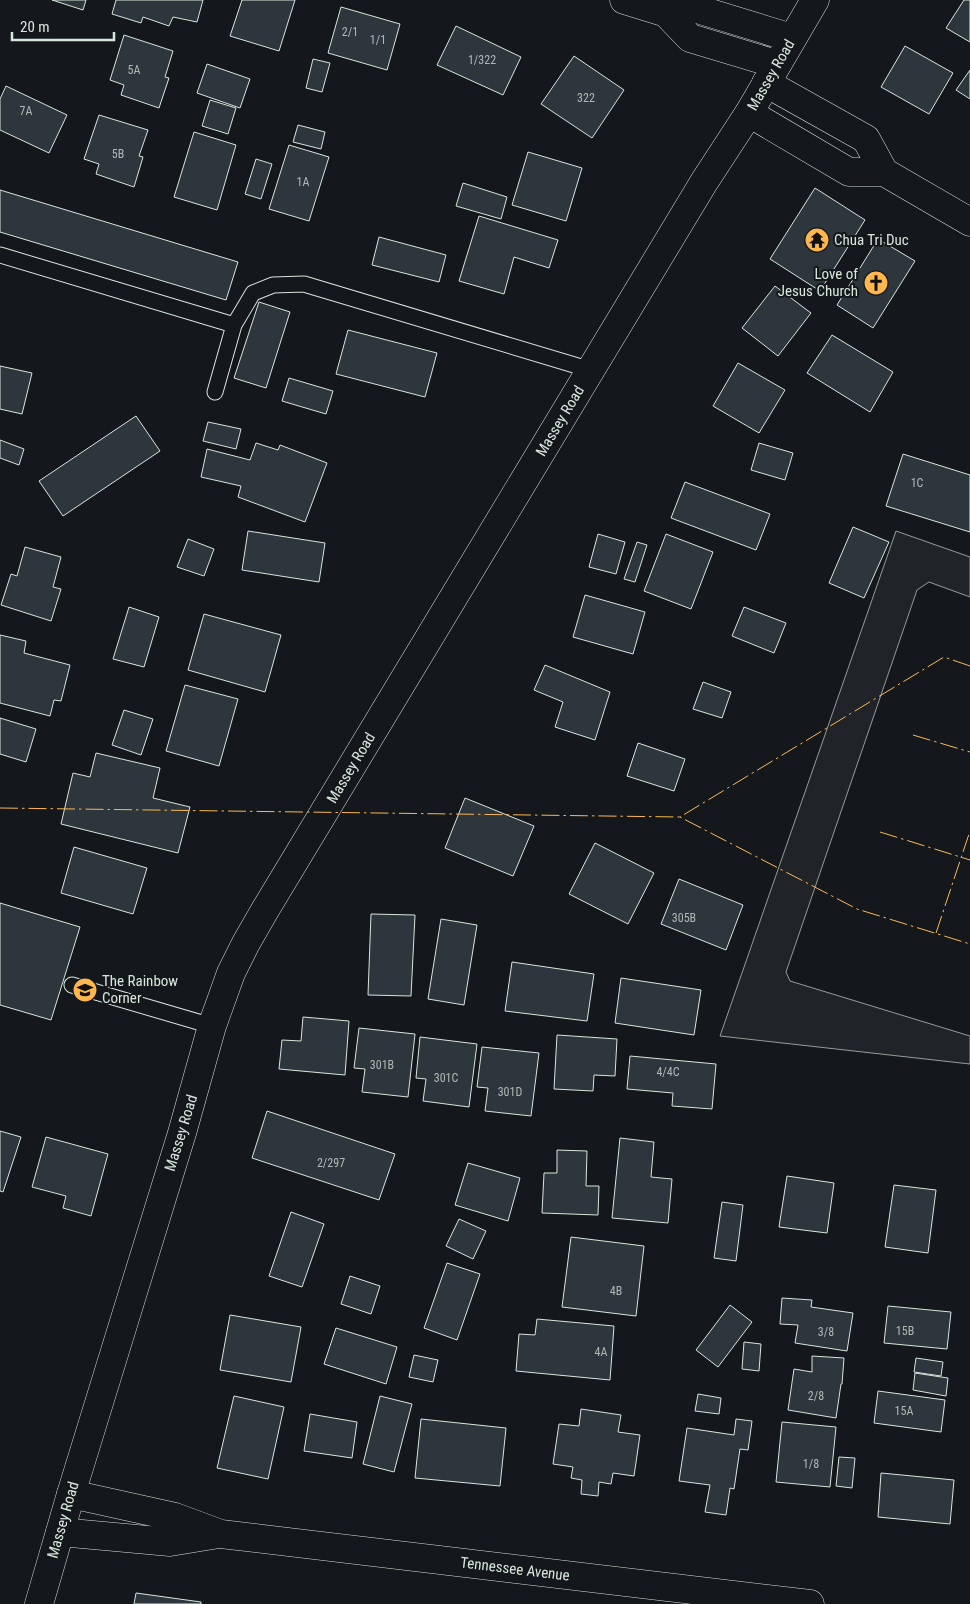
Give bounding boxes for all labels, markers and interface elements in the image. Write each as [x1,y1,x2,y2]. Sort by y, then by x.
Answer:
scale bar [12,10,115,42]
text: 20 m [20,18,50,36]
house number: 2/1 [342,25,358,39]
house number: 1/1 [370,33,386,47]
street label: Massey Road [743,36,799,114]
house number: 1/322 [468,53,496,67]
house number: 5A [128,63,141,77]
house number: 322 [577,91,595,105]
house number: 7A [20,104,33,118]
house number: 5B [112,147,124,161]
house number: 1A [297,175,310,189]
temple icon: Chua Tri Duc [804,227,830,253]
place label: Chua Tri Duc [834,231,909,249]
place label: Love of Jesus Church [778,265,858,300]
church icon: Love of Jesus Church [863,270,889,296]
street label: Massey Road [532,383,588,459]
house number: 1C [911,476,924,490]
street label: Massey Road [323,730,379,806]
house number: 305B [672,911,696,925]
place label: The Rainbow Corner [102,972,178,1007]
school or university icon: The Rainbow Corner [72,977,98,1003]
house number: 301B [370,1058,394,1072]
house number: 4/4C [656,1065,680,1079]
house number: 301C [434,1071,458,1085]
house number: 301D [498,1085,522,1099]
street label: Massey Road [161,1093,201,1173]
house number: 2/297 [317,1156,345,1170]
house number: 4B [610,1284,622,1298]
house number: 15B [896,1324,914,1338]
house number: 3/8 [818,1325,834,1339]
house number: 4A [595,1345,608,1359]
house number: 2/8 [808,1389,824,1403]
house number: 15A [895,1404,913,1418]
house number: 1/8 [803,1457,819,1471]
street label: Massey Road [43,1480,83,1560]
street label: Tennessee Avenue [459,1553,571,1585]

